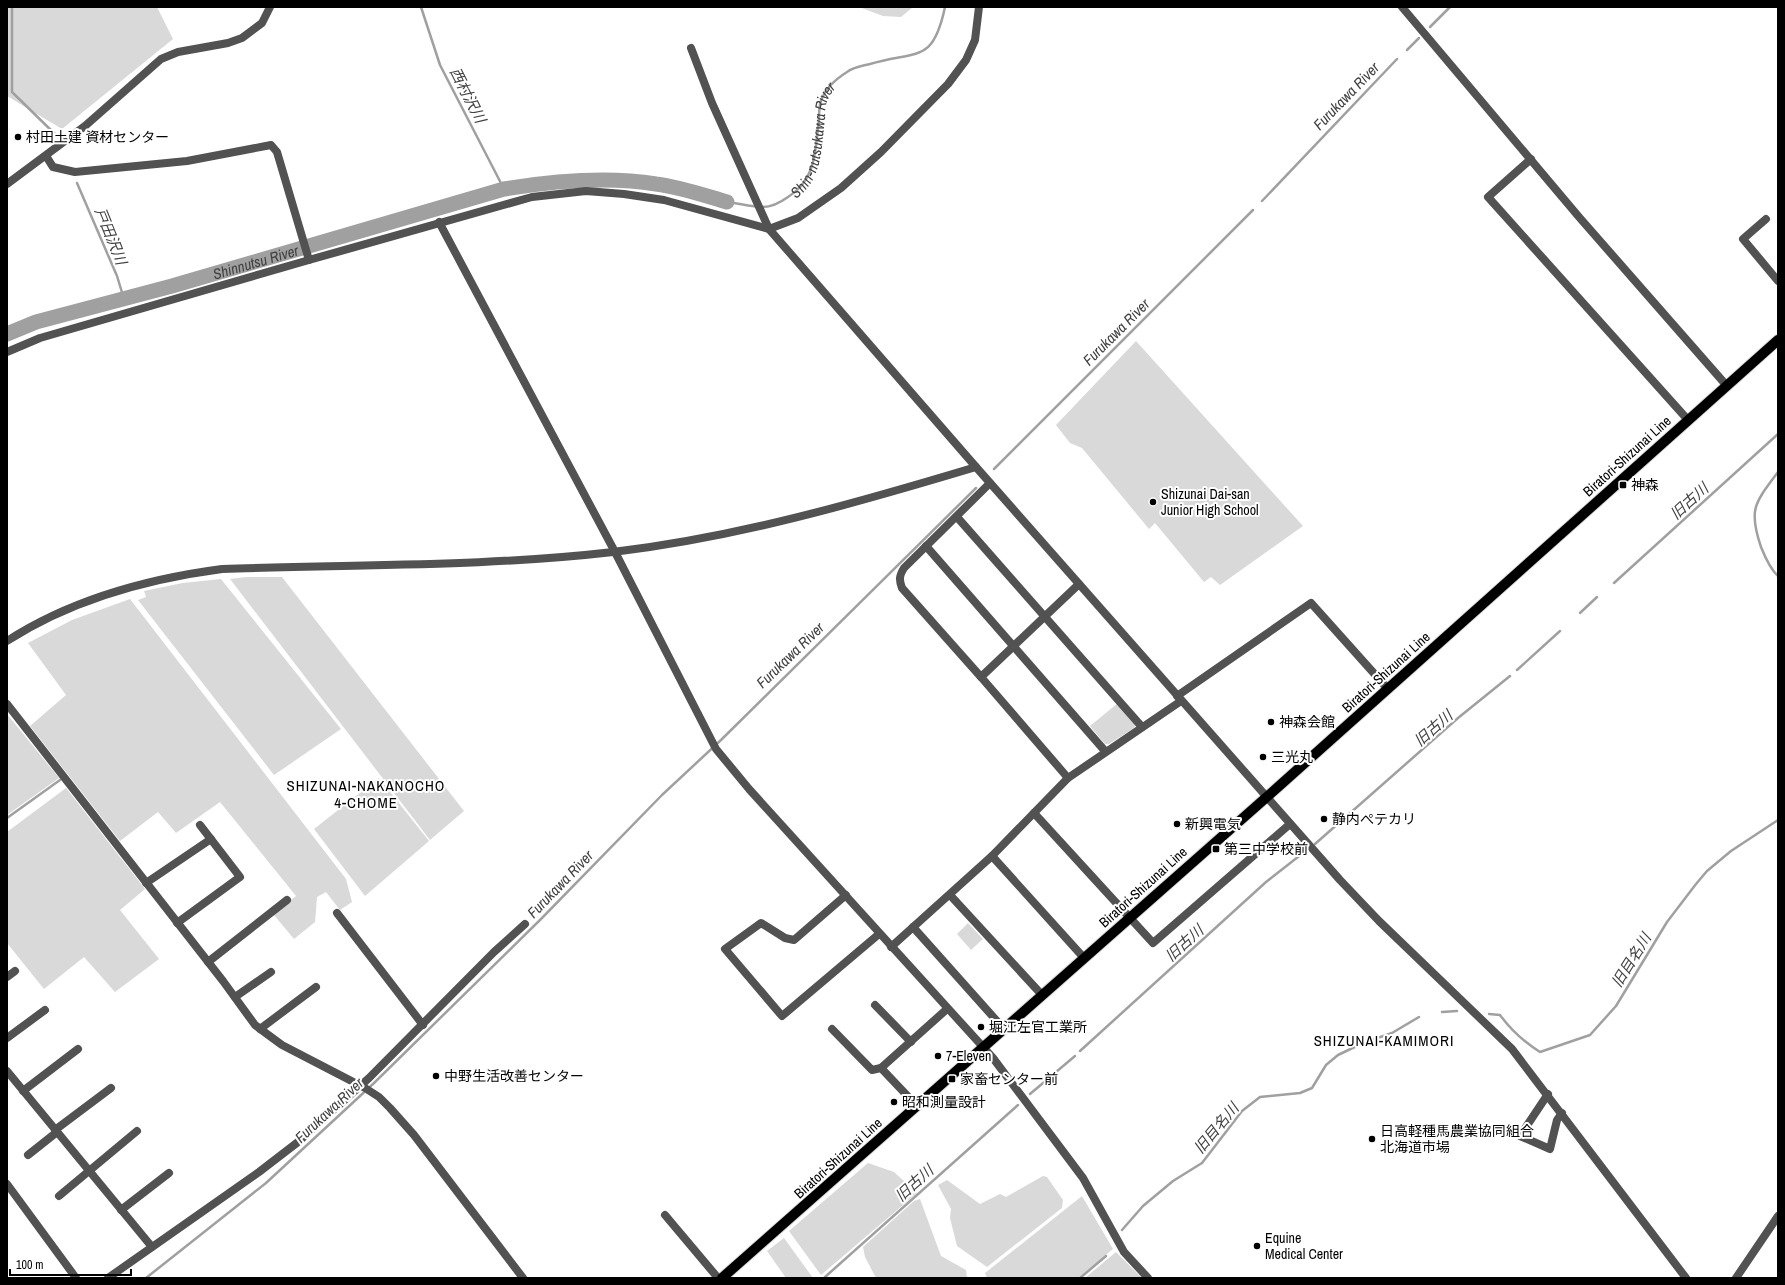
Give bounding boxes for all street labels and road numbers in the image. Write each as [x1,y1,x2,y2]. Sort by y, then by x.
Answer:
street label: Biratori-Shizunai Line [1579,412,1675,500]
street label: Biratori-Shizunai Line [1338,628,1434,716]
street label: Biratori-Shizunai Line [1095,843,1191,931]
street label: Biratori-Shizunai Line [790,1114,886,1202]

